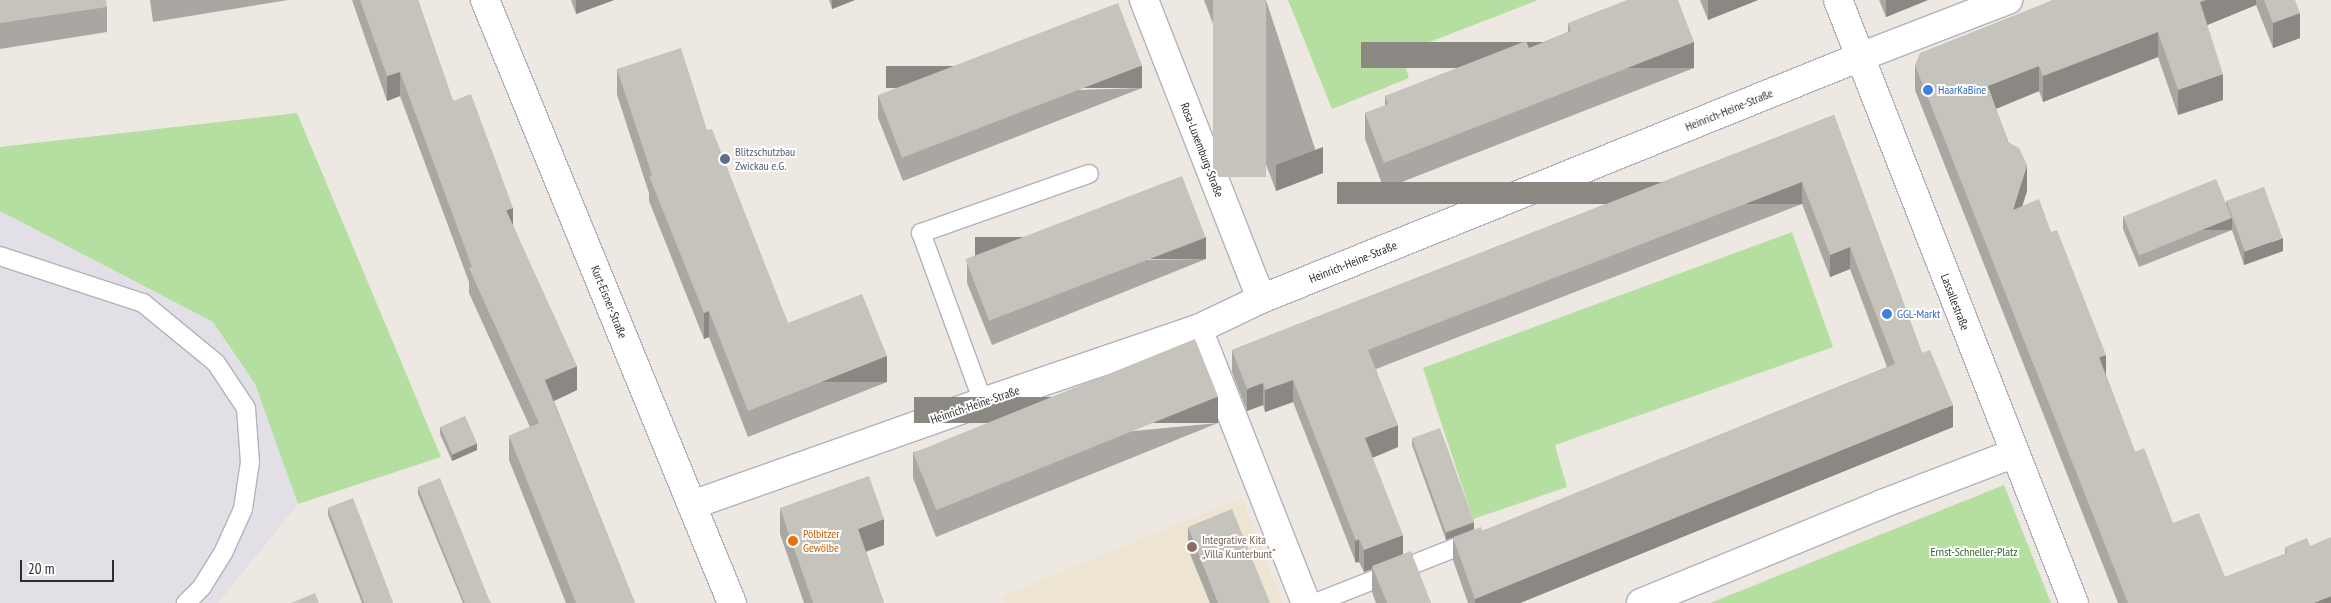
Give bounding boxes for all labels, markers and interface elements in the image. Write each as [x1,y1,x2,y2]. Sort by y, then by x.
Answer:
place label: HaarKaBine [1938,83,1986,97]
marker: HaarKaBine [1922,84,1934,96]
street label: Heinrich-Heine-Straße [1683,86,1775,134]
street label: Rosa-Luxemburg-Straße [1177,101,1227,199]
place label: Blitzschutzbau Zwickau e.G. [735,145,795,173]
marker: Blitzschutzbau Zwickau e.G. [719,153,731,165]
street label: Heinrich-Heine-Straße [1307,238,1399,286]
street label: Kurt-Eisner-Straße [588,264,630,340]
street label: Lassallestraße [1938,272,1972,332]
place label: GGL-Markt [1897,307,1940,321]
marker: GGL-Markt [1881,308,1893,320]
street label: Heinrich-Heine-Straße [929,383,1021,427]
place label: Pölbitzer Gewölbe [803,527,840,555]
place label: Integrative Kita „Villa Kunterbunt“ [1202,533,1276,561]
marker: Pölbitzer Gewölbe [787,535,799,547]
marker: Integrative Kita „Villa Kunterbunt“ [1186,541,1198,553]
park label: Ernst-Schneller-Platz [1930,545,2018,559]
scale bar [22,550,116,582]
text: 20 m [28,559,54,578]

